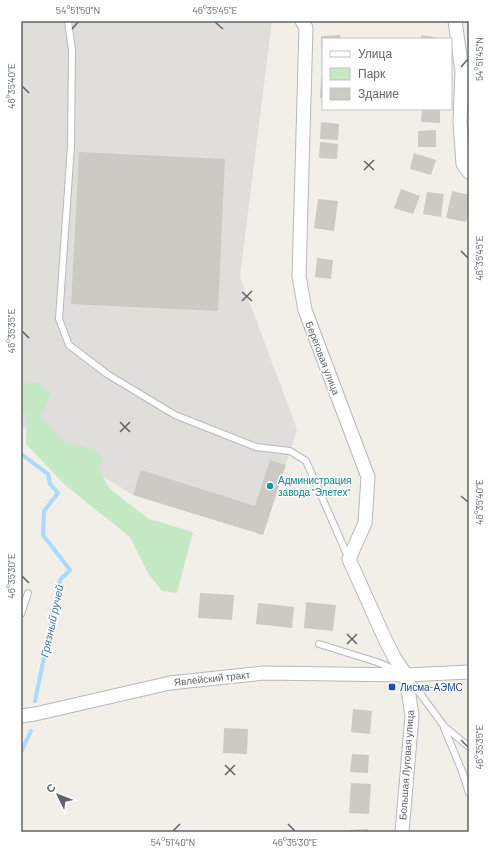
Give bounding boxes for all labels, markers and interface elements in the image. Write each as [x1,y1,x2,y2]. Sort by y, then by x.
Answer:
text: 54°51'50"N [56,4,100,16]
text: 46°35'45"E [192,4,238,16]
text: 54°51'45"N [473,37,485,81]
legend [322,38,452,110]
text: Улица [358,46,392,61]
text: 46°35'40"E [5,63,17,109]
text: Парк [358,66,386,81]
text: Здание [358,86,399,101]
text: 46°35'45"E [473,235,485,281]
text: 46°35'35"E [5,308,17,354]
street label: Береговая улица [303,319,343,397]
place label: Администрация завода "Элетех" [278,474,352,498]
text: 46°35'40"E [473,479,485,525]
marker: Администрация завода "Элетех" [265,481,275,491]
text: 46°35'30"E [5,553,17,599]
water label: Грязный ручей [37,583,66,658]
street label: Явлейский тракт [173,668,251,688]
place label: Лисма-АЭМС [400,681,463,693]
marker: Лисма-АЭМС [387,682,397,692]
street label: Большая Луговая улица [396,709,416,820]
text: 46°35'35"E [473,724,485,770]
north arrow [38,775,78,815]
text: С [43,780,58,795]
text: 54°51'40"N [151,836,195,848]
text: 46°35'30"E [272,836,318,848]

